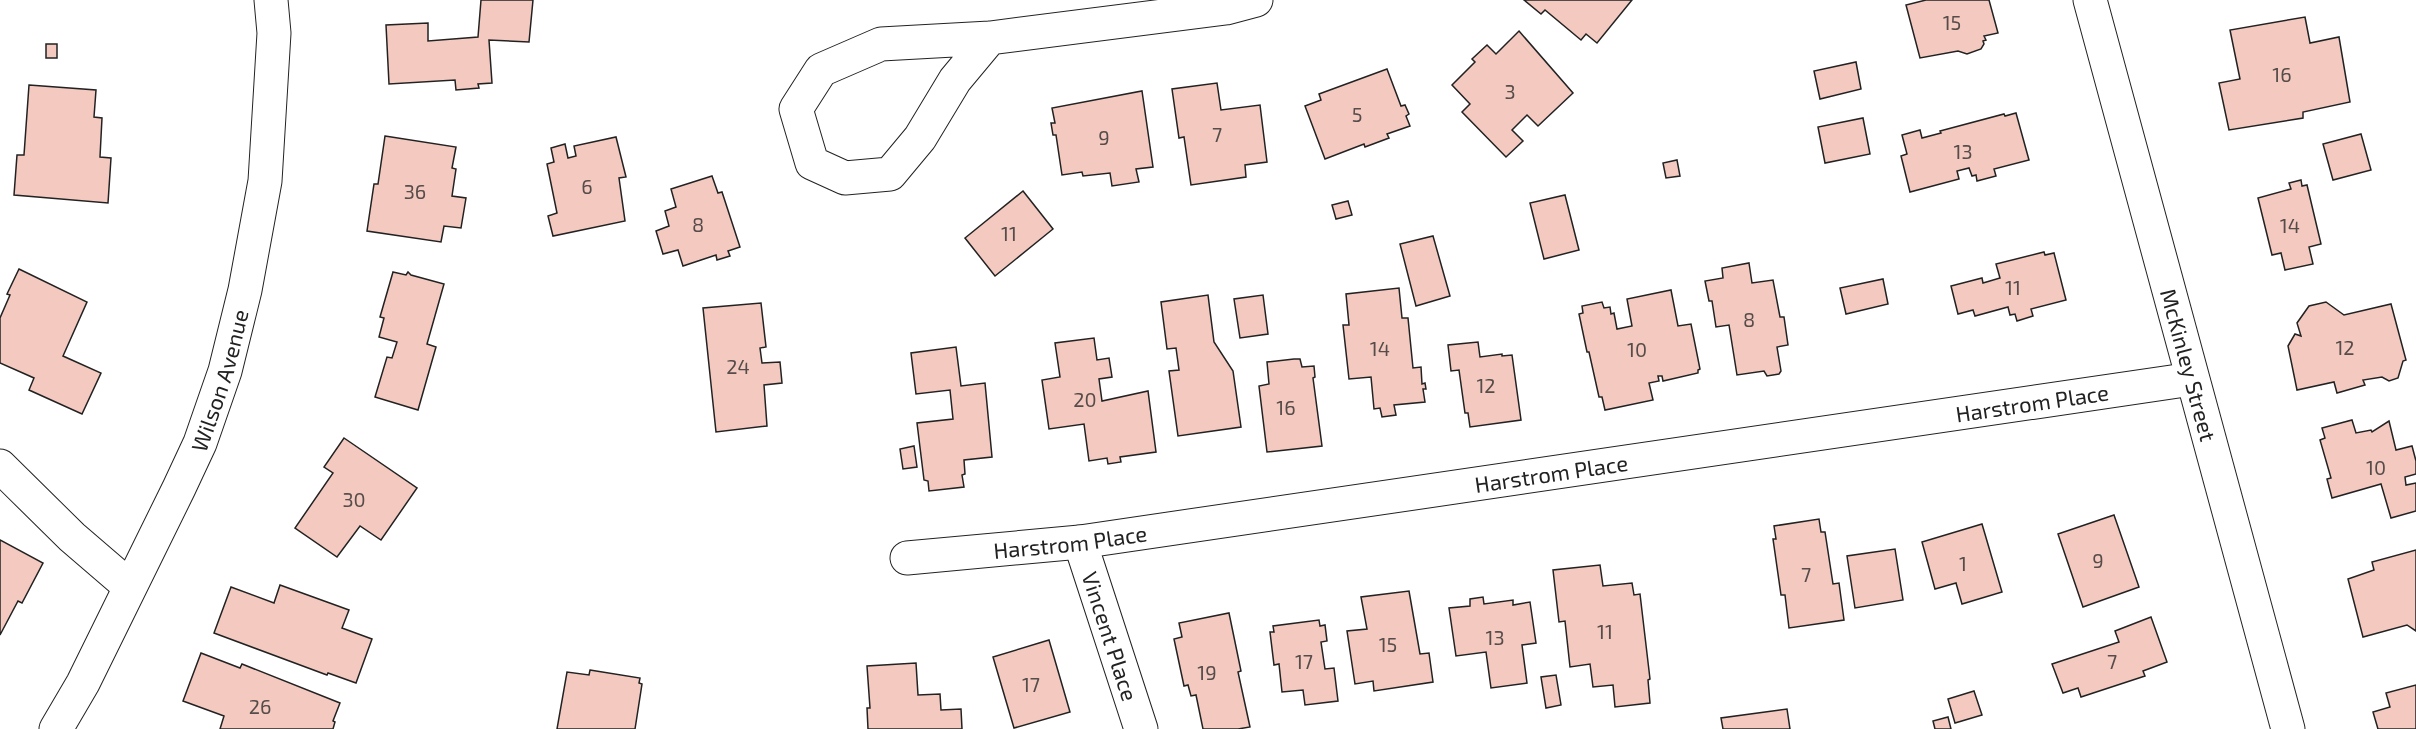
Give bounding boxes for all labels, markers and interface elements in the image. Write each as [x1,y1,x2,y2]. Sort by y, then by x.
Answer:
house number: 15 [1943,10,1961,34]
house number: 16 [2272,62,2292,86]
house number: 3 [1504,79,1516,103]
house number: 5 [1352,102,1362,126]
house number: 7 [1212,122,1222,146]
house number: 9 [1098,125,1110,149]
house number: 13 [1953,139,1973,163]
house number: 6 [581,174,593,198]
house number: 36 [404,179,426,203]
house number: 8 [692,212,704,236]
house number: 14 [2280,213,2300,237]
house number: 11 [1001,221,1017,245]
house number: 11 [2005,275,2021,299]
street label: McKinley Street [2156,286,2222,444]
street label: Wilson Avenue [185,307,253,455]
house number: 8 [1743,307,1755,331]
house number: 12 [2335,335,2355,359]
house number: 14 [1370,336,1390,360]
house number: 10 [1627,337,1647,361]
house number: 24 [726,354,750,378]
house number: 12 [1476,373,1496,397]
street label: Harstrom Place [1954,378,2110,427]
house number: 20 [1073,387,1097,411]
house number: 16 [1276,395,1296,419]
street label: Harstrom Place [1473,449,1630,497]
house number: 10 [2366,455,2386,479]
house number: 30 [342,487,366,511]
street label: Harstrom Place [992,519,1149,563]
house number: 9 [2092,548,2104,572]
house number: 1 [1959,551,1967,575]
house number: 7 [1801,562,1811,586]
street label: Vincent Place [1078,568,1144,704]
house number: 11 [1597,619,1613,643]
house number: 13 [1485,625,1505,649]
house number: 15 [1379,632,1397,656]
house number: 17 [1295,649,1313,673]
house number: 7 [2107,649,2117,673]
house number: 19 [1197,660,1217,684]
house number: 17 [1022,672,1040,696]
house number: 26 [249,694,271,718]

